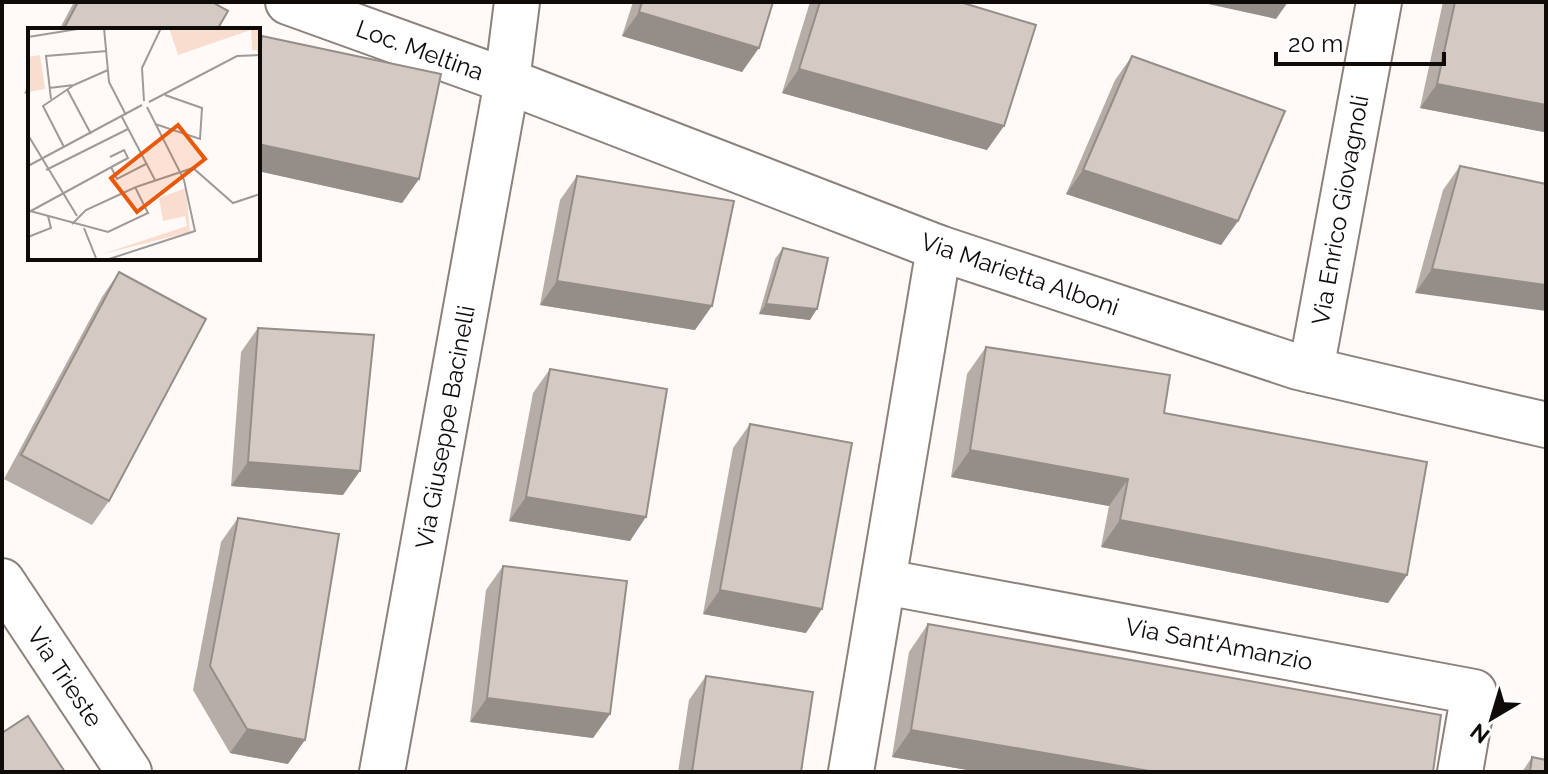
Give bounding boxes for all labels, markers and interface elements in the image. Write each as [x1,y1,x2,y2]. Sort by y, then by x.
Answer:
street label: Loc. Meltina [352,14,488,86]
scale bar [1276,16,1444,66]
inset map [28,28,260,260]
text: 20 m [1288,29,1343,58]
street label: Via Enrico Giovagnoli [1305,93,1375,327]
street label: Via Marietta Alboni [917,226,1123,322]
street label: Via Giuseppe Bacinelli [409,303,481,551]
street label: Via Sant'Amanzio [1123,612,1315,676]
street label: Via Trieste [21,622,109,732]
north arrow [1452,678,1532,758]
text: N [1465,718,1494,749]

